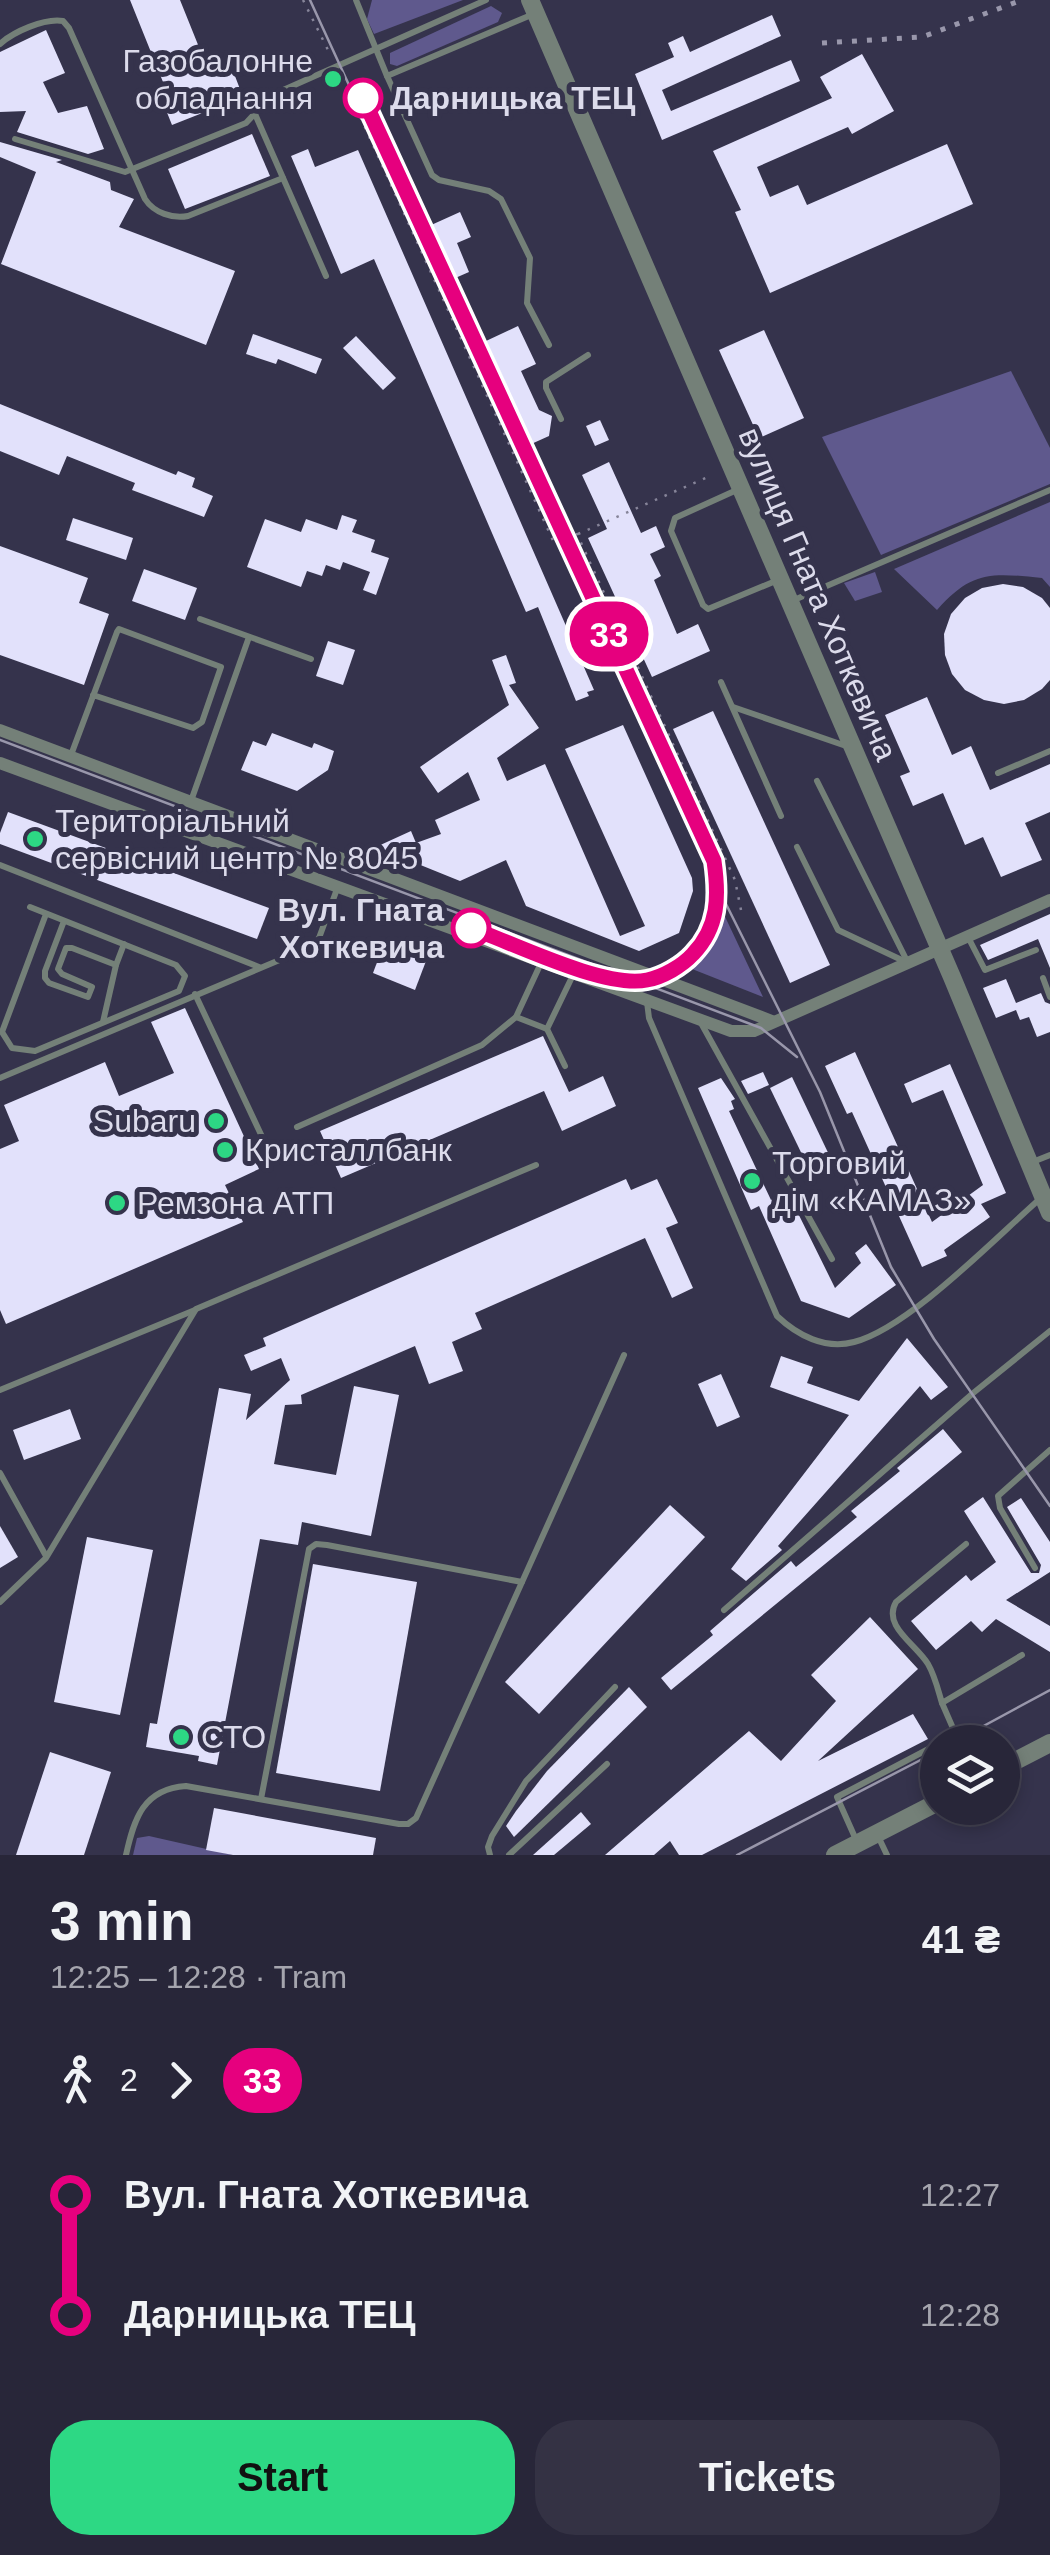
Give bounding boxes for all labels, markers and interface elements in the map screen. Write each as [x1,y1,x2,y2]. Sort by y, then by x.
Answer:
place label: Газобалонне обладнання [123,43,313,116]
marker: Газобалонне обладнання [322,68,344,90]
marker: Дарницька ТЕЦ [344,79,382,117]
place label: Дарницька ТЕЦ [390,80,636,116]
street label: вулиця Гната Хоткевича [731,422,905,766]
line badge: 33 [564,602,654,666]
text: 33 [590,615,628,654]
place label: Територіальний сервісний центр № 8045 [55,803,418,876]
marker: Територіальний сервісний центр № 8045 [24,828,46,850]
place label: Вул. Гната Хоткевича [277,892,444,965]
marker: Вул. Гната Хоткевича [452,909,490,947]
place label: Subaru [93,1103,196,1139]
marker: Subaru [205,1110,227,1132]
place label: Кристаллбанк [245,1132,453,1168]
marker: Кристаллбанк [214,1139,236,1161]
place label: Торговий дім «КАМАЗ» [772,1145,971,1218]
marker: Торговий дім «КАМАЗ» [741,1170,763,1192]
place label: Ремзона АТП [137,1185,334,1221]
marker: Ремзона АТП [106,1192,128,1214]
place label: СТО [201,1719,266,1755]
map controls [920,1725,1020,1825]
button: layers [920,1725,1020,1825]
marker: СТО [170,1726,192,1748]
text: 3 min [50,1890,194,1952]
text: 41 ₴ [922,1919,1000,1961]
text: 12:25 – 12:28 · Tram [50,1959,347,1995]
icon: walk [50,2053,105,2108]
icon: forward [153,2053,208,2108]
text: 33 [243,2061,282,2100]
text: 2 [120,2062,138,2098]
text: Вул. Гната Хоткевича [124,2174,528,2216]
text: 12:27 [920,2177,1000,2213]
text: Дарницька ТЕЦ [124,2294,415,2336]
text: 12:28 [920,2297,1000,2333]
button: Start [50,2420,515,2535]
button: Tickets [535,2420,1000,2535]

